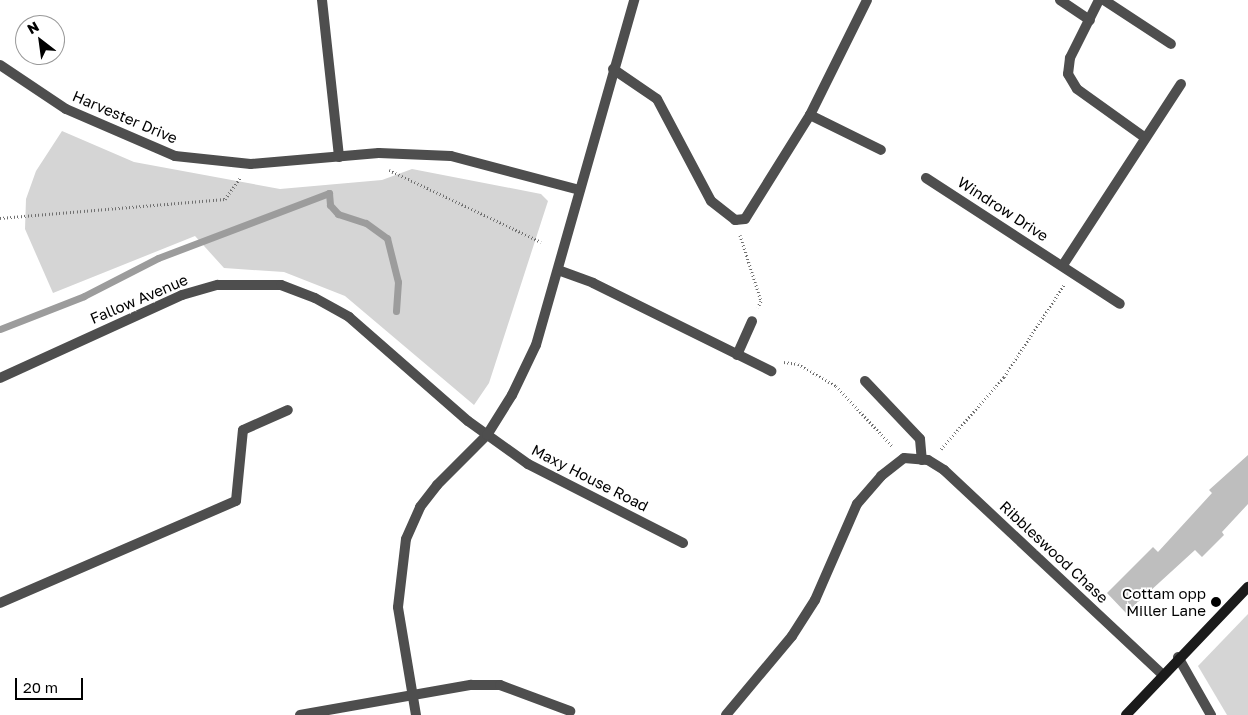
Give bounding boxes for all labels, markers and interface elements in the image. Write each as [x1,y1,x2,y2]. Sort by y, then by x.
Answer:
north arrow [15,15,65,65]
text: N [24,17,42,37]
street label: Harvester Drive [70,87,180,147]
street label: Windrow Drive [954,173,1052,245]
street label: Fallow Avenue [88,270,190,328]
street label: Maxy House Road [529,441,651,515]
street label: Ribbleswood Chase [996,497,1112,607]
place label: Cottam opp Miller Lane [1122,584,1206,619]
marker: Cottam opp Miller Lane [1210,596,1222,608]
scale bar [18,668,85,700]
text: 20 m [23,678,58,696]

